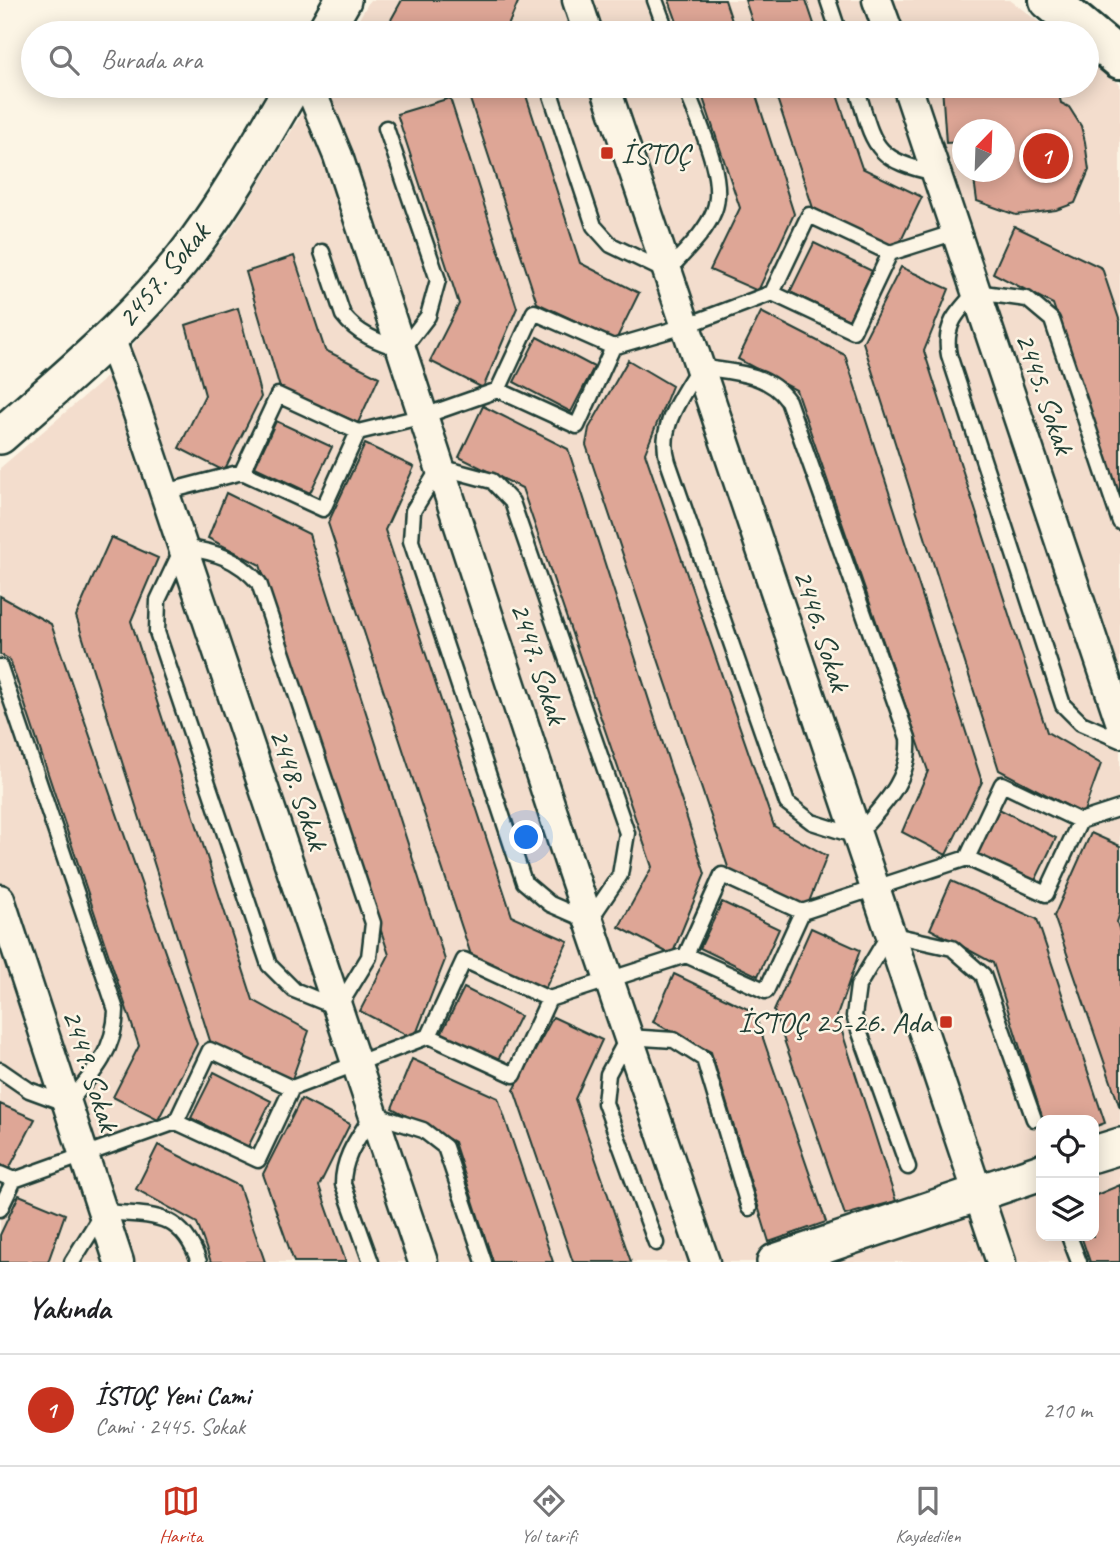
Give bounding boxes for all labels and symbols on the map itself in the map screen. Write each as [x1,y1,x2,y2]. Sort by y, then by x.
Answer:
north arrow [952,119,1015,182]
pin: 1 [1023,130,1069,182]
place label: İSTOÇ [621,134,693,172]
marker: İSTOÇ [599,145,615,161]
street label: 2457. Sokak [108,213,219,335]
street label: 2445. Sokak [1007,327,1084,461]
street label: 2446. Sokak [784,564,860,698]
street label: 2447. Sokak [501,597,577,731]
street label: 2448. Sokak [261,723,338,857]
your location [509,820,543,854]
place label: İSTOÇ 25-26. Ada [738,1003,934,1041]
street label: 2449. Sokak [53,1004,129,1138]
marker: İSTOÇ 25-26. Ada [938,1014,954,1030]

